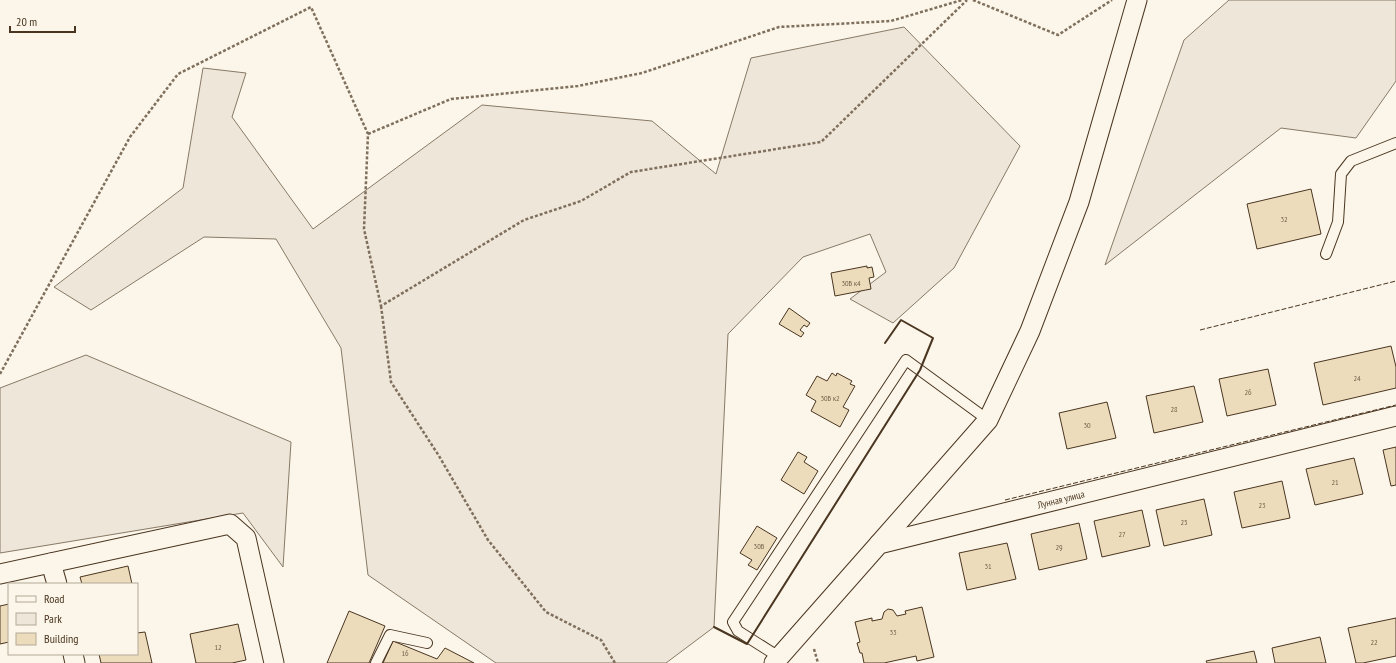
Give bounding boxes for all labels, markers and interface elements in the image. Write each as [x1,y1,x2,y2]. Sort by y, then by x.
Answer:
scale bar [10,8,75,34]
text: 20 m [16,14,37,29]
house number: 32 [1280,214,1288,224]
house number: 30Б к4 [841,278,861,288]
house number: 24 [1353,373,1361,383]
house number: 26 [1244,387,1252,397]
house number: 30Б к2 [820,393,840,403]
house number: 28 [1170,404,1178,414]
house number: 30 [1083,420,1091,430]
house number: 21 [1331,477,1339,487]
street label: Лунная улица [1035,487,1086,512]
house number: 23 [1258,500,1266,510]
house number: 25 [1180,517,1188,527]
house number: 27 [1118,529,1126,539]
house number: 30Б [754,541,765,551]
house number: 29 [1055,542,1063,552]
house number: 31 [984,561,992,571]
legend [8,583,138,655]
text: Road [44,591,64,606]
text: Park [44,611,62,626]
house number: 33 [889,627,897,637]
text: Building [44,631,79,646]
house number: 22 [1370,637,1378,647]
house number: 12 [214,642,222,652]
house number: 16 [401,648,409,658]

